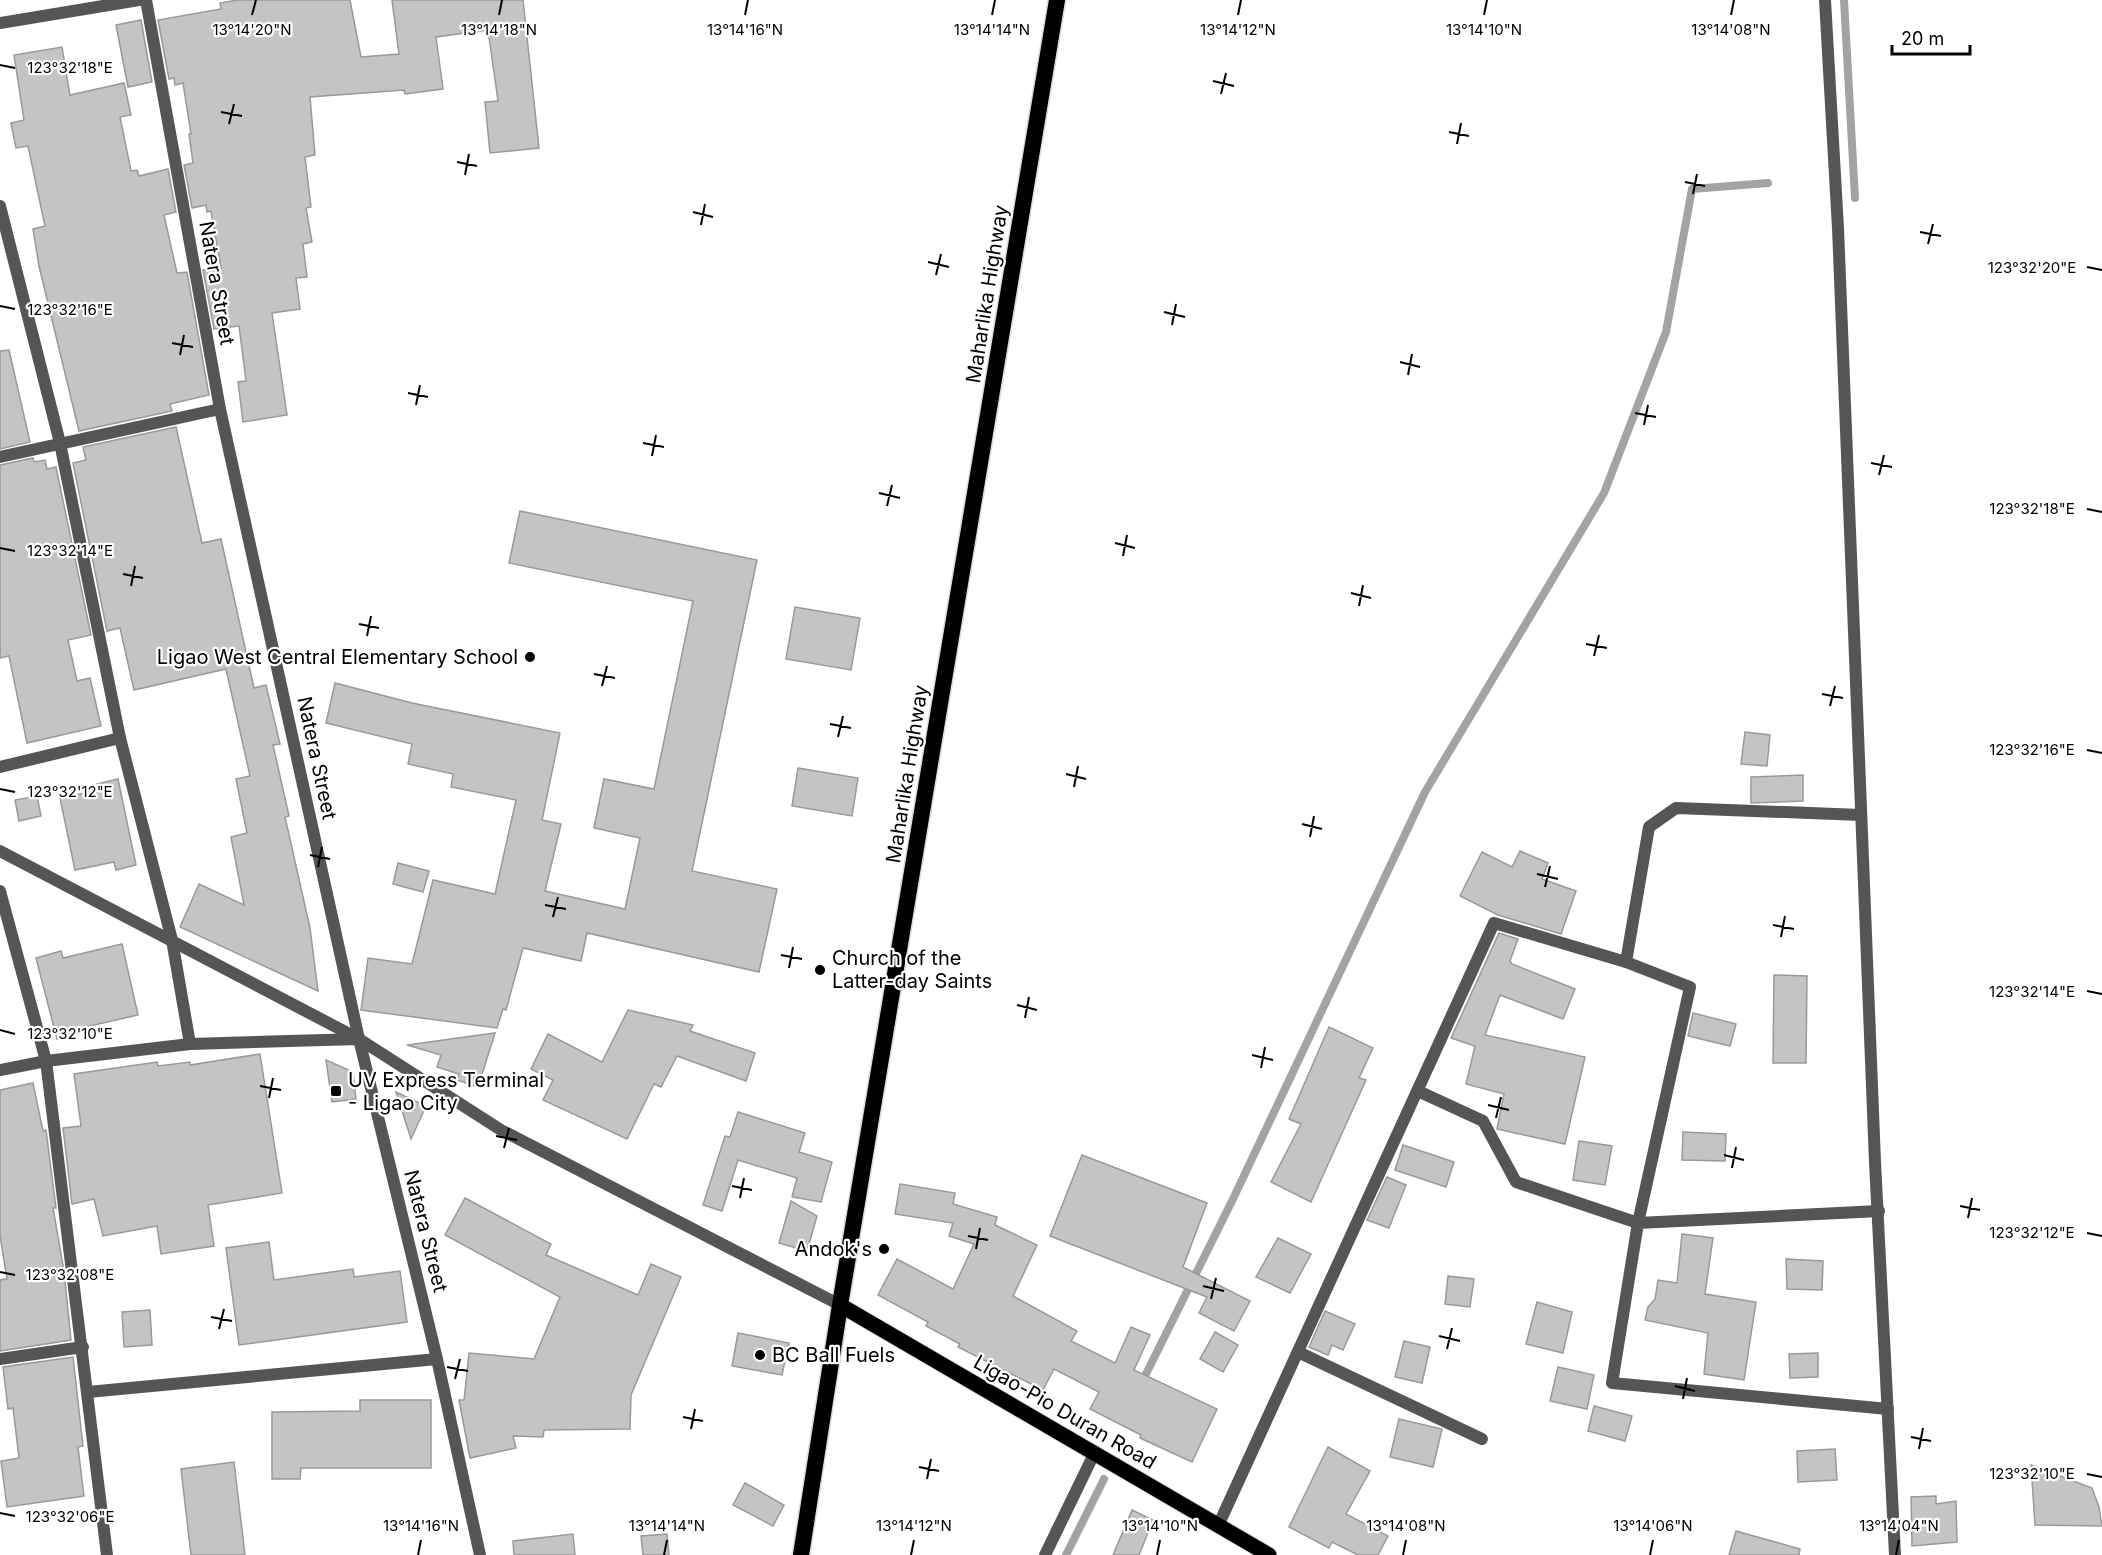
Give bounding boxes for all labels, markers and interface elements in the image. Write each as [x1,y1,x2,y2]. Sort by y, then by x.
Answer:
scale bar [1892,18,1970,56]
text: 13°14'20"N [212,20,292,39]
text: 13°14'18"N [461,20,537,39]
text: 13°14'16"N [707,20,783,39]
text: 13°14'14"N [954,20,1030,39]
text: 13°14'12"N [1200,20,1276,39]
text: 13°14'10"N [1446,20,1522,39]
text: 13°14'08"N [1691,20,1771,39]
text: 20 m [1901,28,1944,49]
text: 123°32'18"E [27,58,113,77]
street label: Maharlika Highway [961,203,1013,385]
street label: Natera Street [194,219,240,347]
text: 123°32'20"E [1988,258,2076,277]
text: 123°32'16"E [27,300,113,319]
text: 123°32'18"E [1989,499,2075,518]
text: 123°32'14"E [27,541,113,560]
place label: Ligao West Central Elementary School [157,645,518,669]
marker: Ligao West Central Elementary School [523,650,537,664]
street label: Maharlika Highway [881,683,933,865]
street label: Natera Street [292,694,342,822]
text: 123°32'16"E [1989,740,2075,759]
text: 123°32'12"E [27,782,113,801]
place label: Church of the Latter-day Saints [832,946,992,993]
marker: Church of the Latter-day Saints [813,963,827,977]
text: 123°32'14"E [1989,982,2075,1001]
text: 123°32'10"E [27,1024,113,1043]
place label: UV Express Terminal - Ligao City [348,1068,544,1115]
marker: UV Express Terminal - Ligao City [329,1084,343,1098]
street label: Natera Street [399,1167,453,1295]
text: 123°32'12"E [1989,1223,2075,1242]
place label: Andok's [795,1237,872,1261]
marker: Andok's [877,1242,891,1256]
text: 123°32'08"E [26,1265,114,1284]
place label: BC Ball Fuels [772,1343,895,1367]
marker: BC Ball Fuels [753,1348,767,1362]
street label: Ligao-Pio Duran Road [969,1350,1161,1474]
text: 123°32'10"E [1989,1464,2075,1483]
text: 123°32'06"E [26,1507,114,1526]
text: 13°14'16"N [383,1516,459,1535]
text: 13°14'14"N [629,1516,705,1535]
text: 13°14'12"N [876,1516,952,1535]
text: 13°14'10"N [1122,1516,1198,1535]
text: 13°14'08"N [1366,1516,1446,1535]
text: 13°14'06"N [1613,1516,1693,1535]
text: 13°14'04"N [1859,1516,1939,1535]

